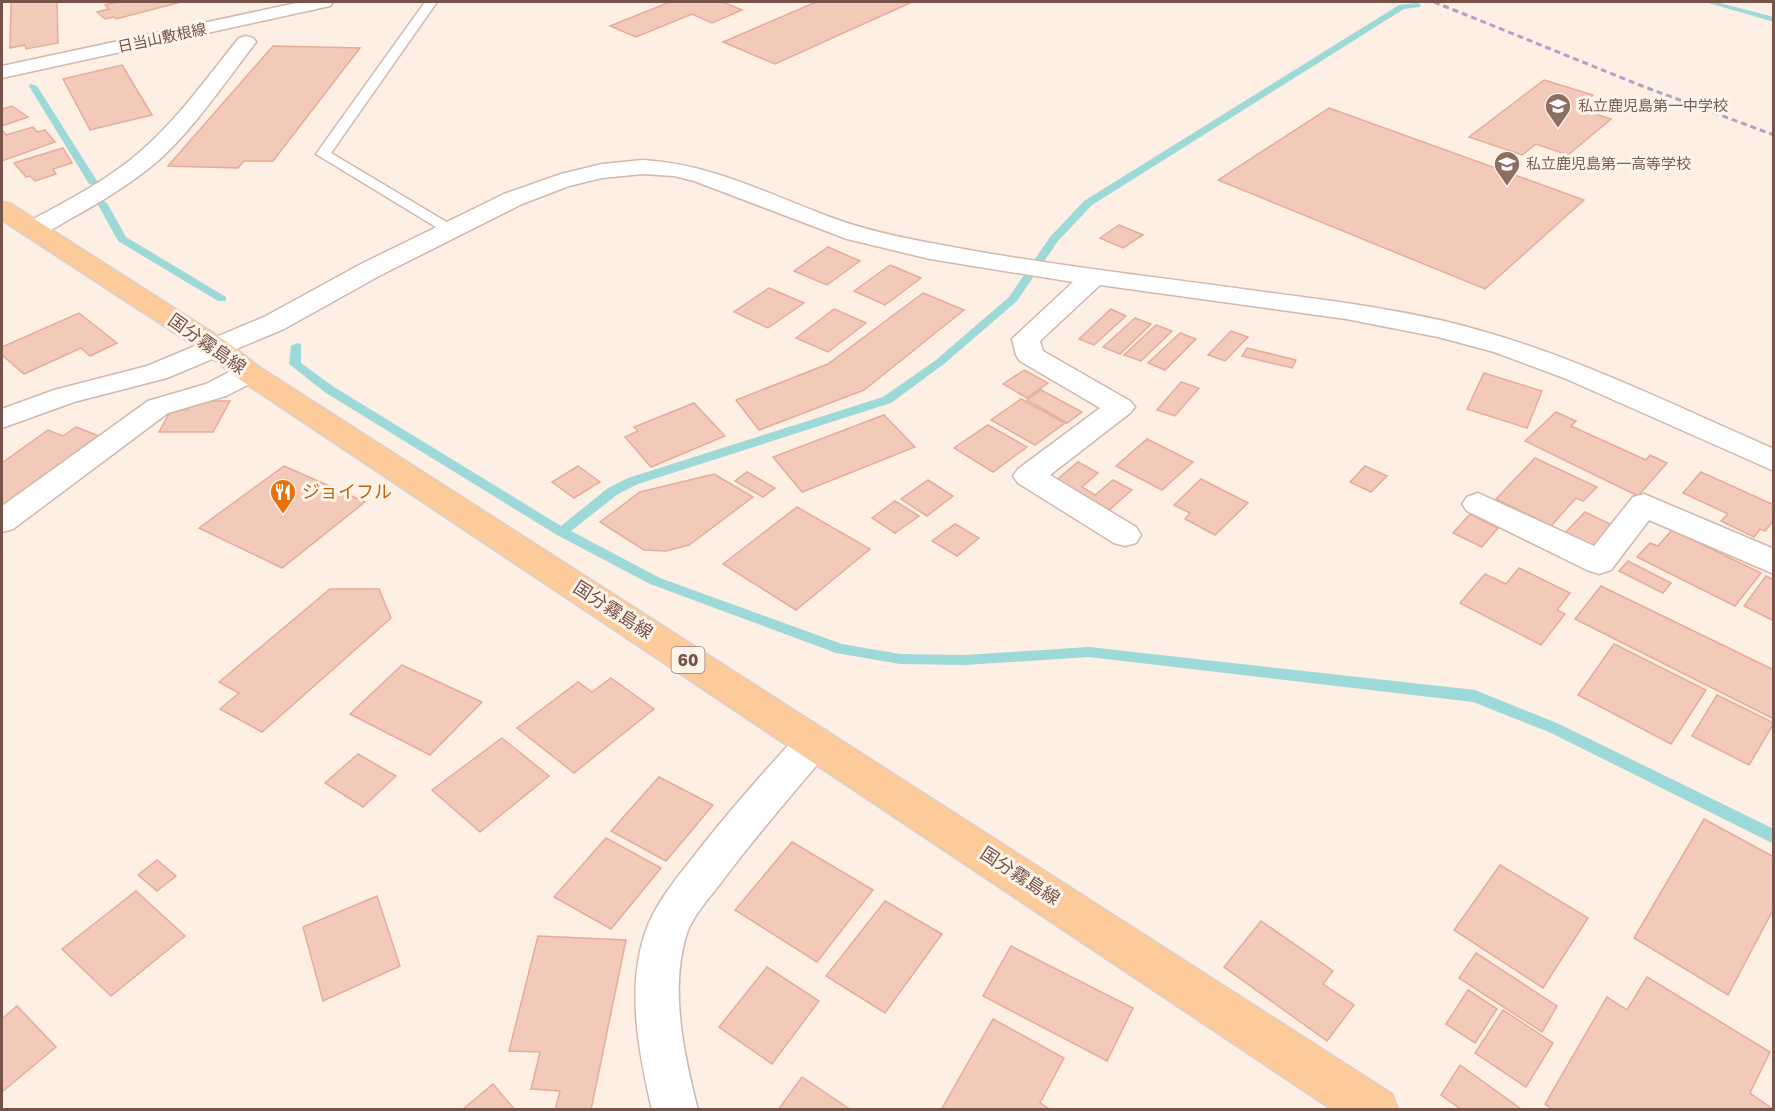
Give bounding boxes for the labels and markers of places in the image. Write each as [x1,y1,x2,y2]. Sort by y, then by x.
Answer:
school or university icon: 私立鹿児島第一中学校 [1543,91,1573,129]
place label: 私立鹿児島第一中学校 [1578,96,1728,114]
school or university icon: 私立鹿児島第一高等学校 [1492,149,1522,187]
place label: 私立鹿児島第一高等学校 [1526,154,1691,172]
restaurant icon: ジョイフル [268,477,298,515]
place label: ジョイフル [302,480,392,502]

